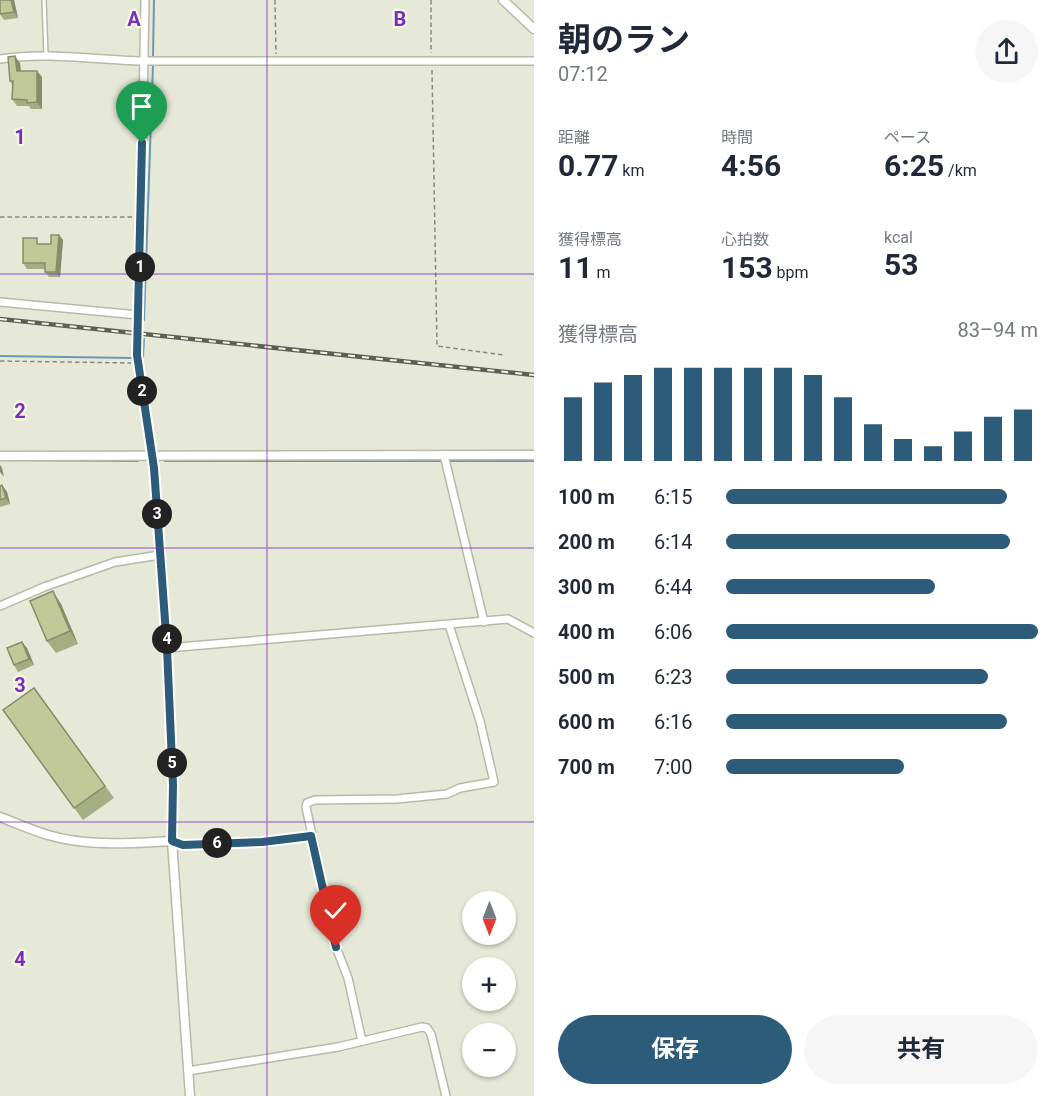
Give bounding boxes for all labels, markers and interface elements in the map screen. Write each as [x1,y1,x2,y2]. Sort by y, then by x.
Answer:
text: A [127,7,141,31]
text: B [394,7,406,31]
text: 朝のラン [558,20,690,59]
button: share [975,20,1038,83]
text: 07:12 [558,62,608,86]
pin [116,81,167,143]
icon: arrive [125,90,158,123]
text: 1 [14,125,26,149]
text: 距離 [558,128,590,147]
text: 時間 [721,128,753,147]
text: ペース [884,128,931,147]
text: 0.77 [558,148,618,183]
text: 4:56 [721,148,781,183]
text: 6:25 [884,148,944,183]
text: km [618,161,644,180]
text: /km [944,161,977,180]
text: kcal [884,228,913,247]
text: 獲得標高 [558,230,622,249]
text: 心拍数 [721,230,769,249]
text: 53 [884,247,918,282]
text: 11 [558,250,592,285]
text: 153 [721,250,773,285]
pin: 1 [125,252,155,282]
text: 1 [135,257,145,276]
text: m [592,263,610,282]
text: bpm [773,263,809,282]
text: 83–94 m [957,318,1038,342]
text: 獲得標高 [558,322,638,346]
pin: 2 [127,376,157,406]
text: 2 [137,381,147,400]
text: 2 [14,399,26,423]
text: 100 m [558,485,615,509]
text: 6:15 [654,485,693,509]
pin: 3 [142,499,172,529]
text: 3 [152,504,162,523]
text: 200 m [558,530,615,554]
text: 6:14 [654,530,693,554]
text: 300 m [558,575,615,599]
text: 6:44 [654,575,693,599]
text: 400 m [558,620,615,644]
text: 6:06 [654,620,693,644]
pin: 4 [152,624,182,654]
text: 4 [162,629,172,648]
text: 500 m [558,665,615,689]
text: 6:23 [654,665,693,689]
text: 3 [14,673,26,697]
text: 600 m [558,710,615,734]
text: 6:16 [654,710,693,734]
pin: 5 [157,748,187,778]
text: 5 [167,753,177,772]
text: 700 m [558,755,615,779]
text: 7:00 [654,755,693,779]
pin: 6 [202,828,232,858]
text: 6 [212,833,222,852]
pin [310,885,361,947]
north arrow [462,891,516,945]
map controls [462,891,516,1077]
icon: check [319,894,352,927]
text: 4 [14,947,26,971]
button: + [462,957,516,1011]
button: 保存 [558,1015,792,1084]
button: 共有 [804,1015,1038,1084]
button: − [462,1023,516,1077]

